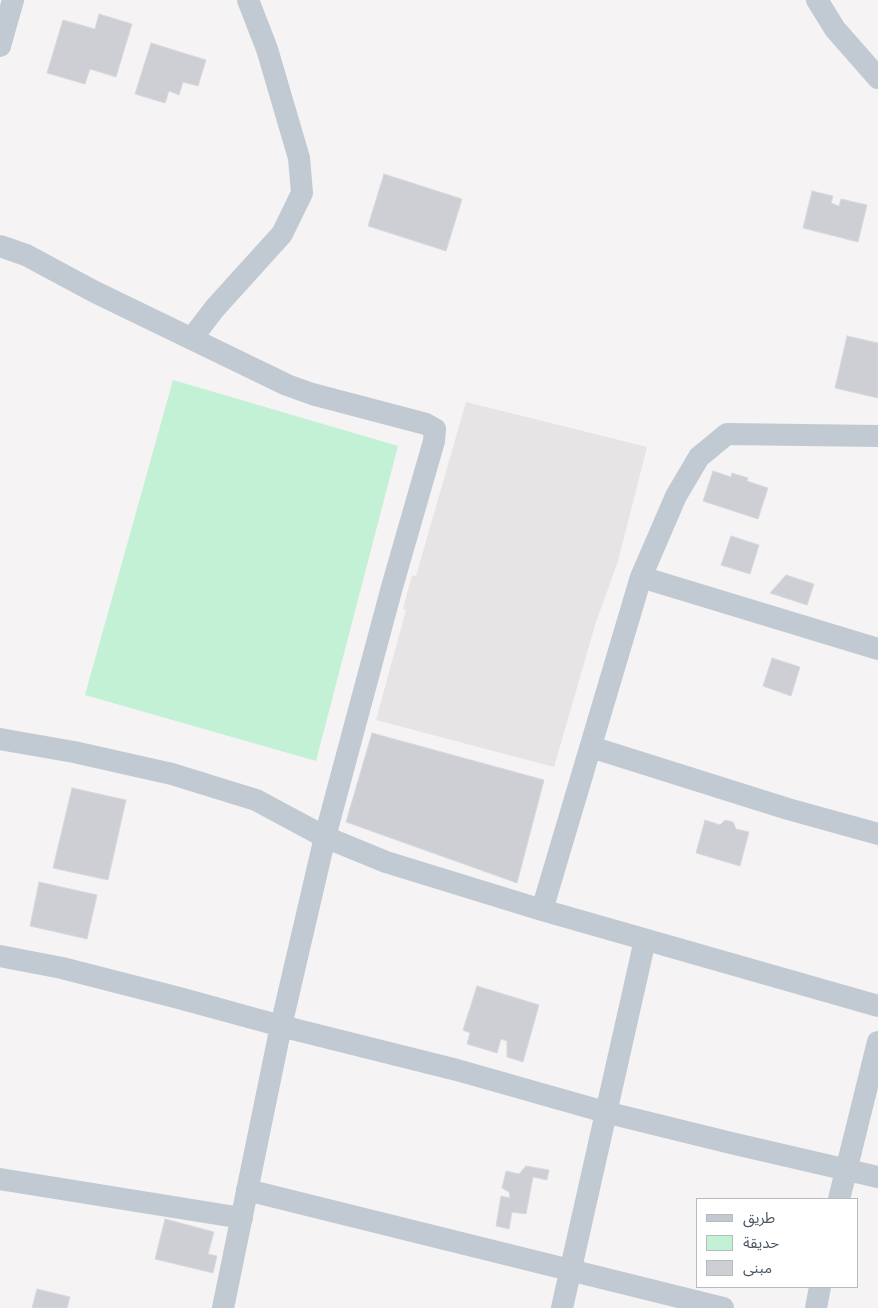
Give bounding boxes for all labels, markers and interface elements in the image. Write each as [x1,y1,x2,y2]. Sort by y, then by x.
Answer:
legend [696,1198,858,1288]
text: طريق [743,1209,775,1226]
text: حديقة [743,1234,779,1251]
text: مبنى [743,1259,772,1276]

